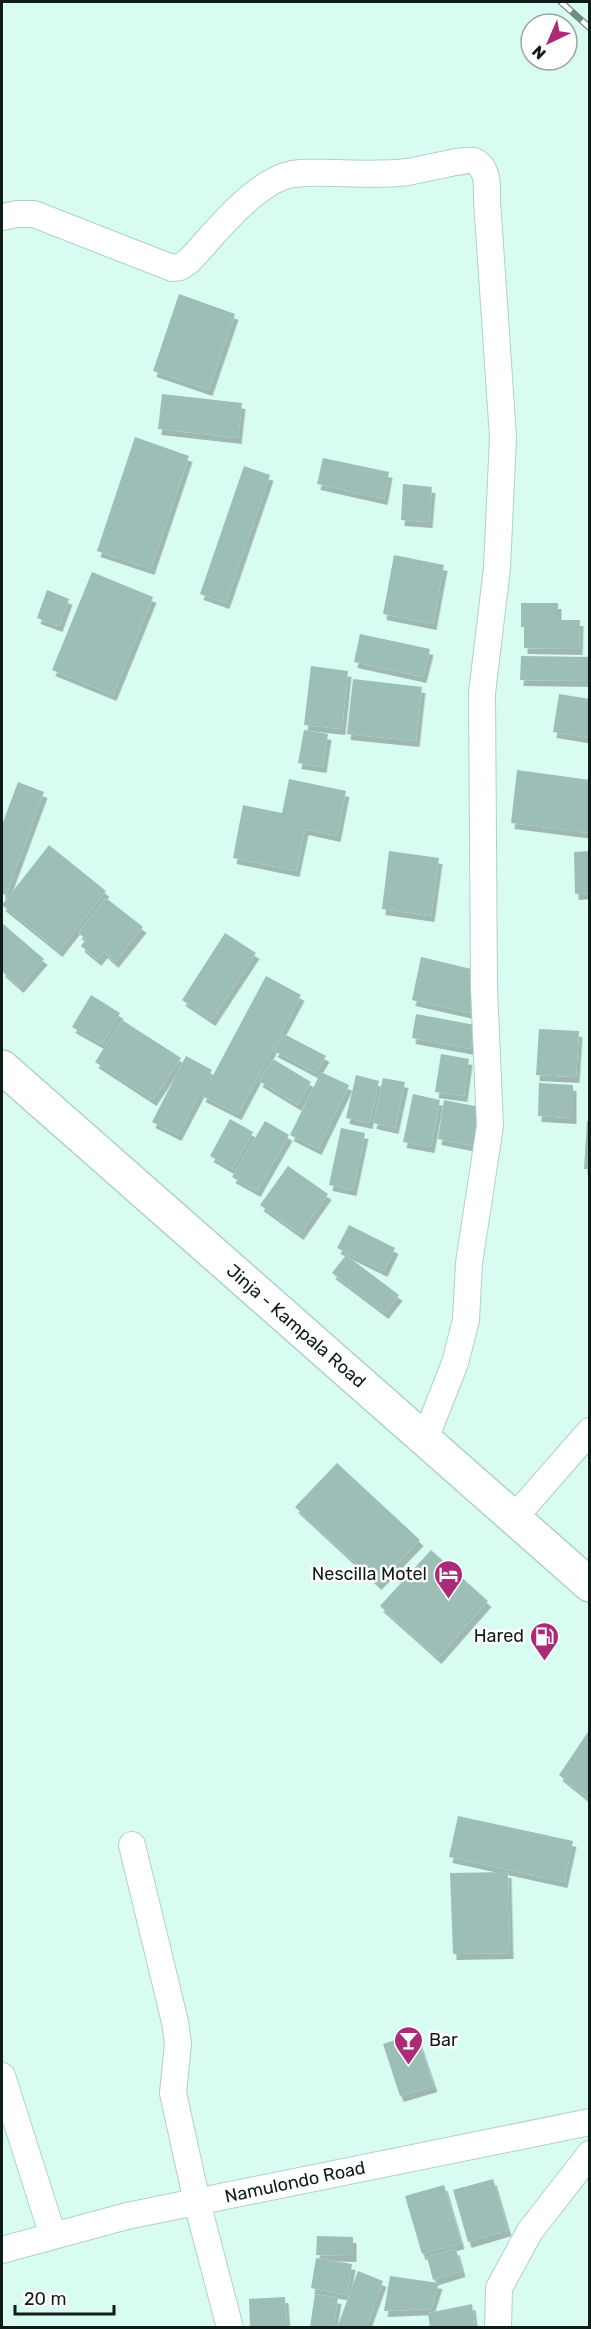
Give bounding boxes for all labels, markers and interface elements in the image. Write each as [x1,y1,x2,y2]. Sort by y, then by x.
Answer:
north arrow [519,12,579,72]
text: N [528,42,550,63]
street label: Jinja - Kampala Road [222,1260,370,1392]
hotel icon: Nescilla Motel [432,1558,464,1600]
place label: Nescilla Motel [312,1563,427,1585]
fuel station icon: Hared [529,1620,561,1662]
place label: Hared [474,1625,524,1647]
bar icon: Bar [392,2024,424,2066]
place label: Bar [429,2029,458,2051]
street label: Namulondo Road [223,2156,367,2208]
scale bar [15,2278,114,2316]
text: 20 m [24,2288,66,2310]

